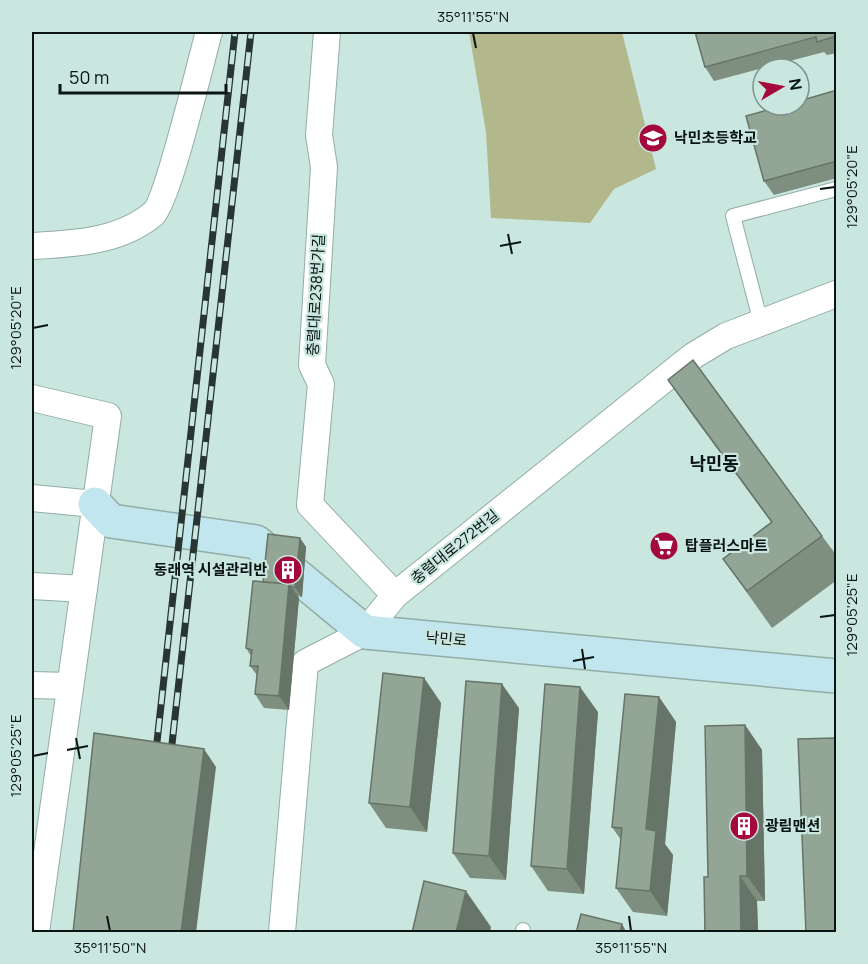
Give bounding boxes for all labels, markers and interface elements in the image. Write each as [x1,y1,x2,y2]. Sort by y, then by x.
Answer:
text: 35°11'55"N [437,6,509,27]
scale bar [60,57,226,95]
north arrow [751,57,811,117]
text: 50 m [69,65,109,89]
text: N [784,77,808,92]
school or university icon: 낙민초등학교 [637,122,669,154]
place label: 낙민초등학교 [674,127,757,148]
text: 129°05'20"E [841,145,862,229]
street label: 충렬대로238번가길 [302,233,329,357]
text: 129°05'20"E [5,286,26,370]
district label: 낙민동 [689,451,739,475]
street label: 충렬대로272번길 [406,505,503,589]
supermarket icon: 탑플러스마트 [648,530,680,562]
place label: 탑플러스마트 [685,535,768,556]
building icon: 동래역 시설관리반 [272,554,304,586]
place label: 동래역 시설관리반 [154,559,267,580]
text: 129°05'25"E [841,573,862,657]
street label: 낙민로 [425,626,468,651]
text: 129°05'25"E [5,714,26,798]
building icon: 광림맨션 [728,810,760,842]
place label: 광림맨션 [765,815,820,836]
text: 35°11'50"N [74,937,146,958]
text: 35°11'55"N [595,937,667,958]

